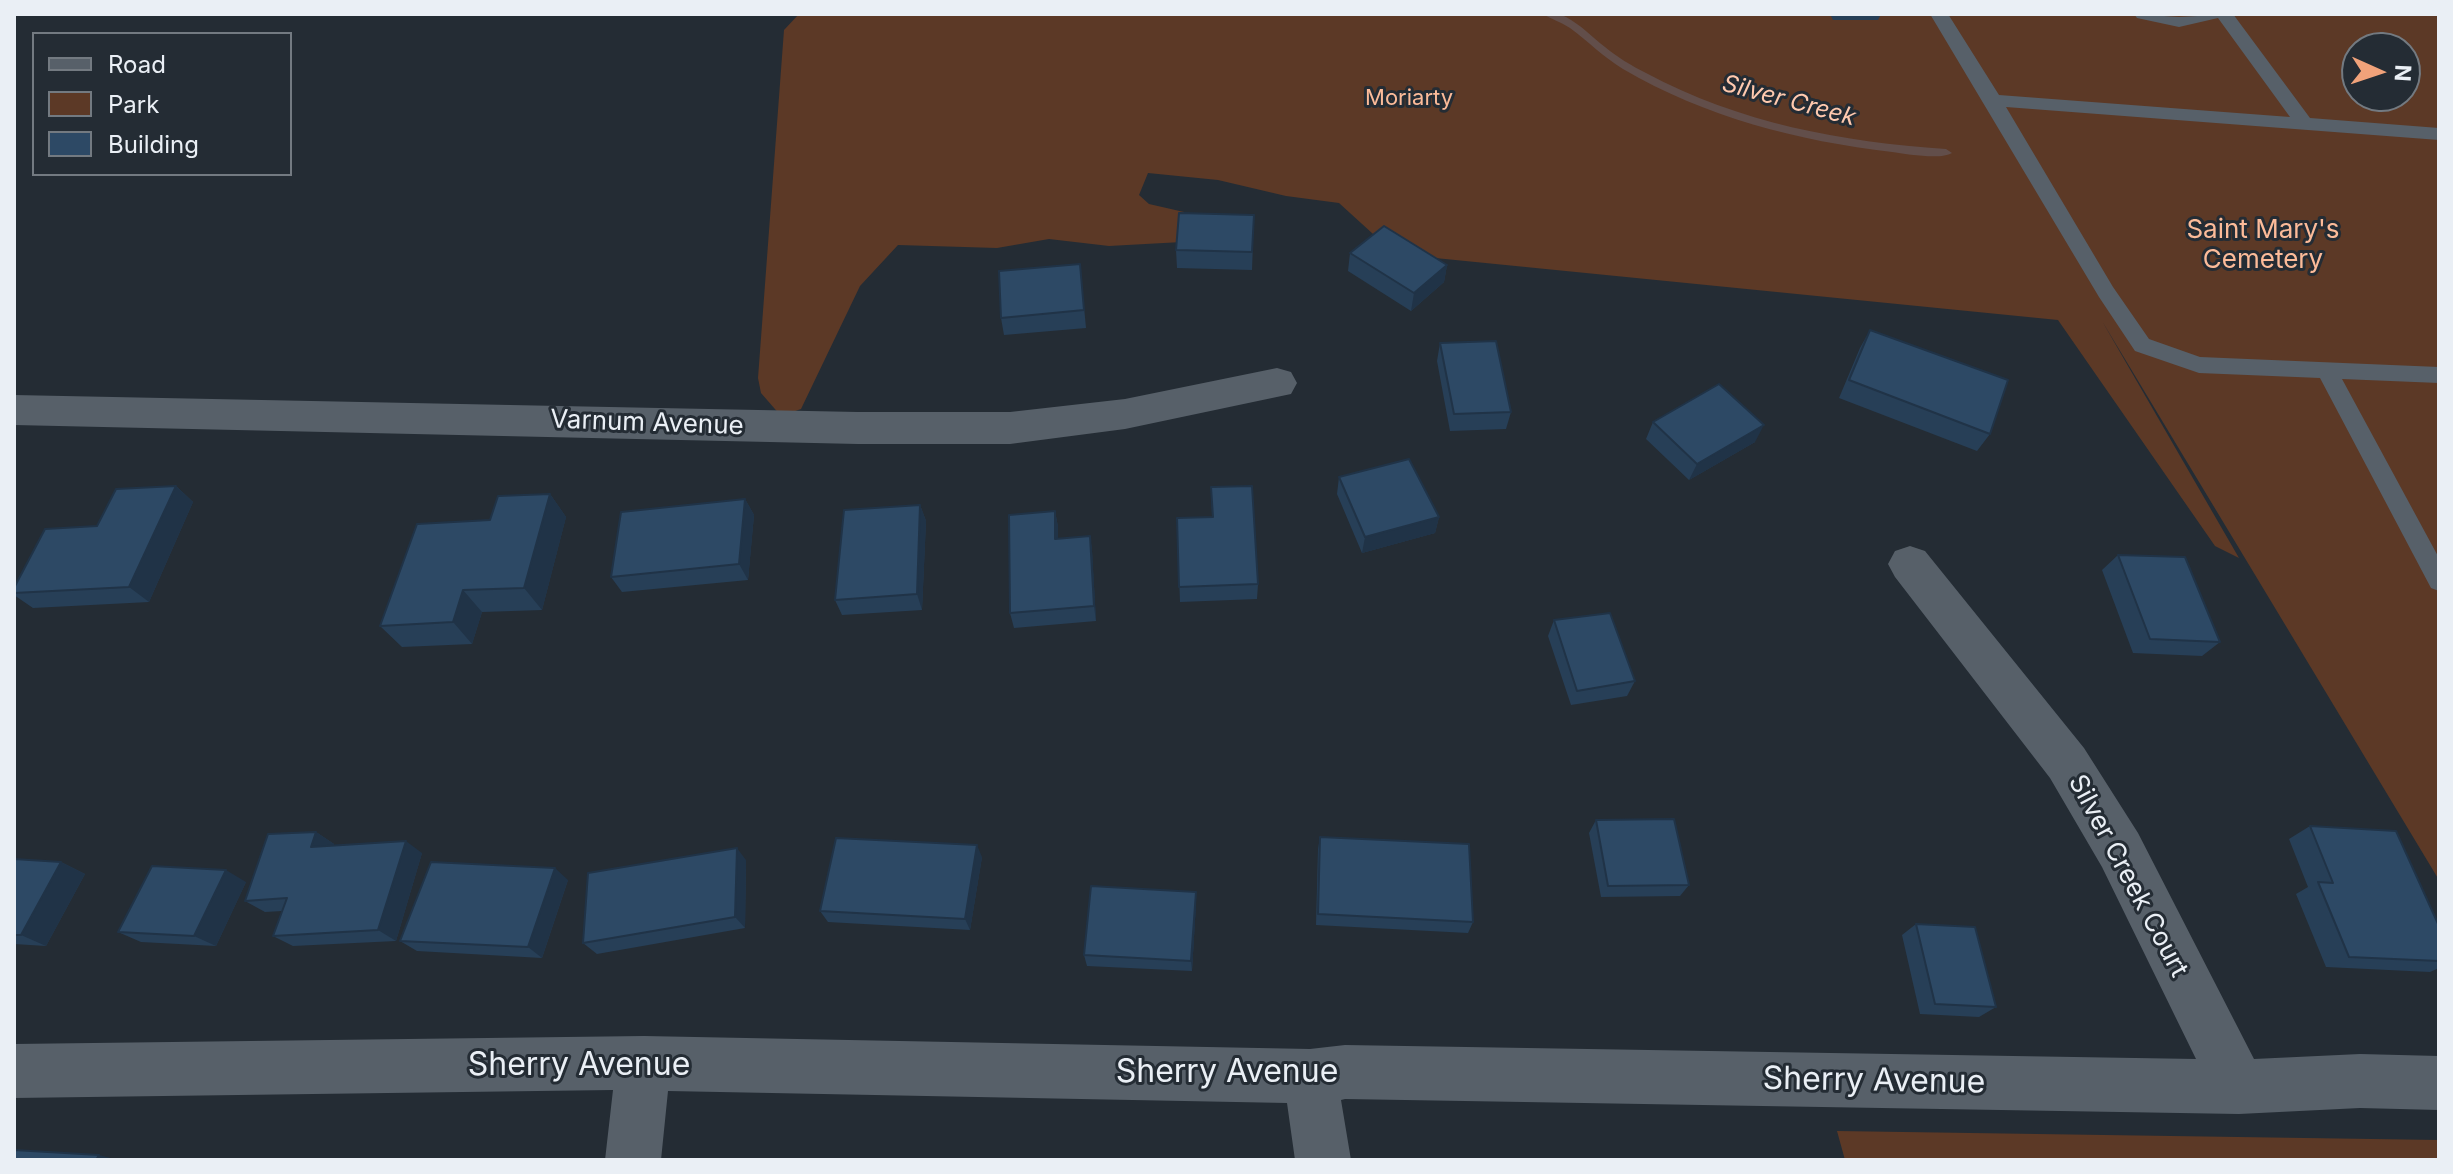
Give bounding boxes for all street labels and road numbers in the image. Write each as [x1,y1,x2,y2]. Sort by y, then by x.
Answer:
street label: Varnum Avenue [550,404,744,442]
street label: Silver Creek Court [2061,769,2195,983]
street label: Sherry Avenue [468,1046,690,1084]
street label: Sherry Avenue [1116,1053,1338,1091]
street label: Sherry Avenue [1762,1060,1986,1102]

